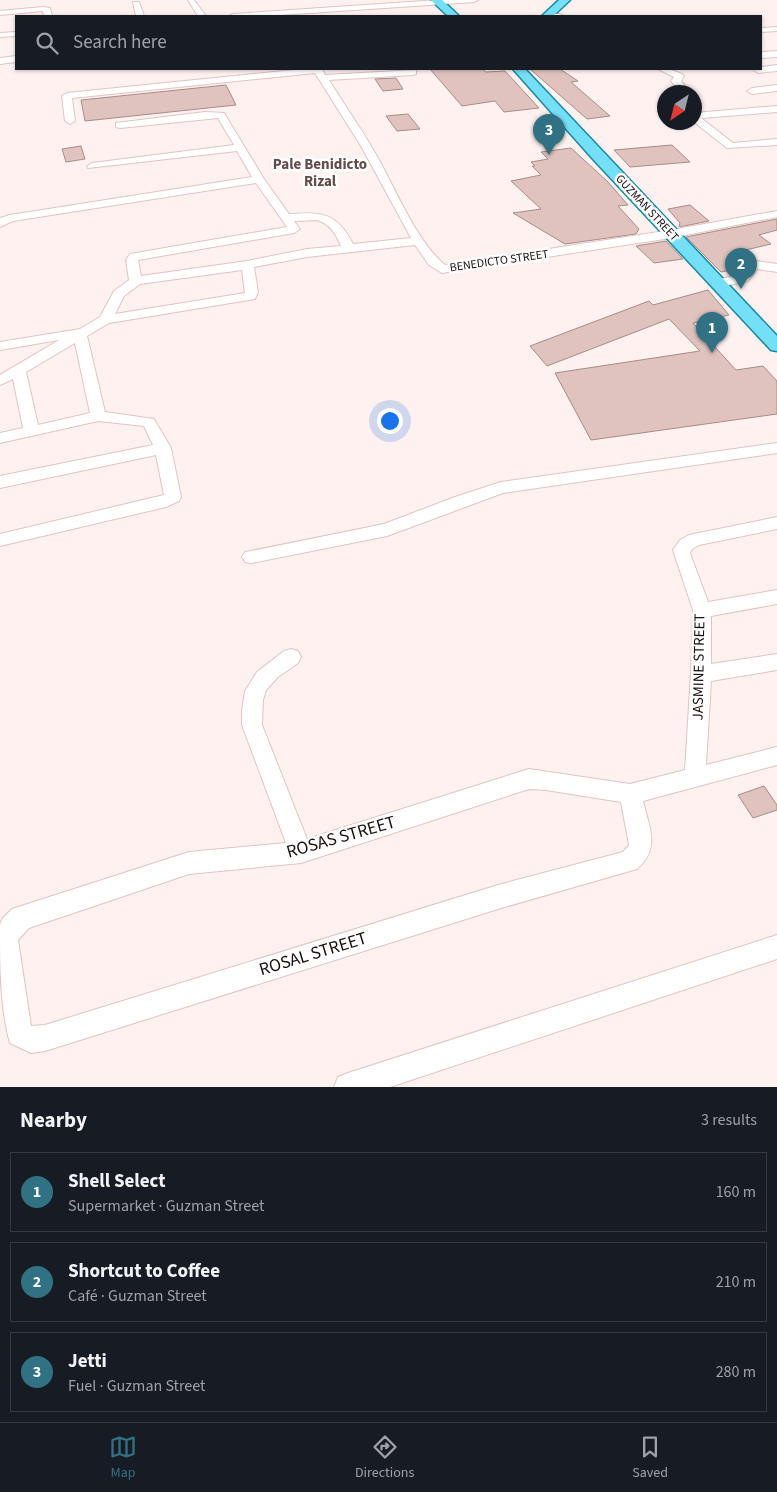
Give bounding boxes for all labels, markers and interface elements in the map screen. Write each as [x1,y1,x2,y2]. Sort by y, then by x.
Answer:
search box [15,15,762,70]
icon: search [33,29,61,57]
text: Search here [73,29,167,56]
north arrow [657,85,702,130]
pin: 3 [533,114,565,155]
district label: Pale Benidicto Rizal [273,154,367,192]
street label: GUZMAN STREET [612,171,683,245]
street label: BENEDICTO STREET [448,246,550,276]
pin: 2 [725,248,757,289]
pin: 1 [696,312,728,353]
your location [377,408,403,434]
street label: JASMINE STREET [688,613,710,721]
street label: ROSAS STREET [283,809,399,865]
street label: ROSAL STREET [256,926,370,982]
text: Nearby [20,1105,87,1135]
text: 3 results [701,1109,757,1131]
text: Shell Select [68,1168,166,1195]
text: 1 [33,1181,41,1203]
text: 160 m [716,1181,756,1203]
text: Supermarket · Guzman Street [68,1195,264,1217]
text: Shortcut to Coffee [68,1258,220,1285]
text: 2 [33,1271,41,1293]
text: 210 m [716,1271,756,1293]
text: Café · Guzman Street [68,1285,207,1307]
text: Jetti [68,1348,107,1375]
text: 3 [33,1361,41,1383]
text: 280 m [716,1361,756,1383]
text: Fuel · Guzman Street [68,1375,206,1397]
tab: Map [109,1433,137,1483]
tab: Directions [355,1433,414,1483]
tab: Saved [632,1433,668,1483]

